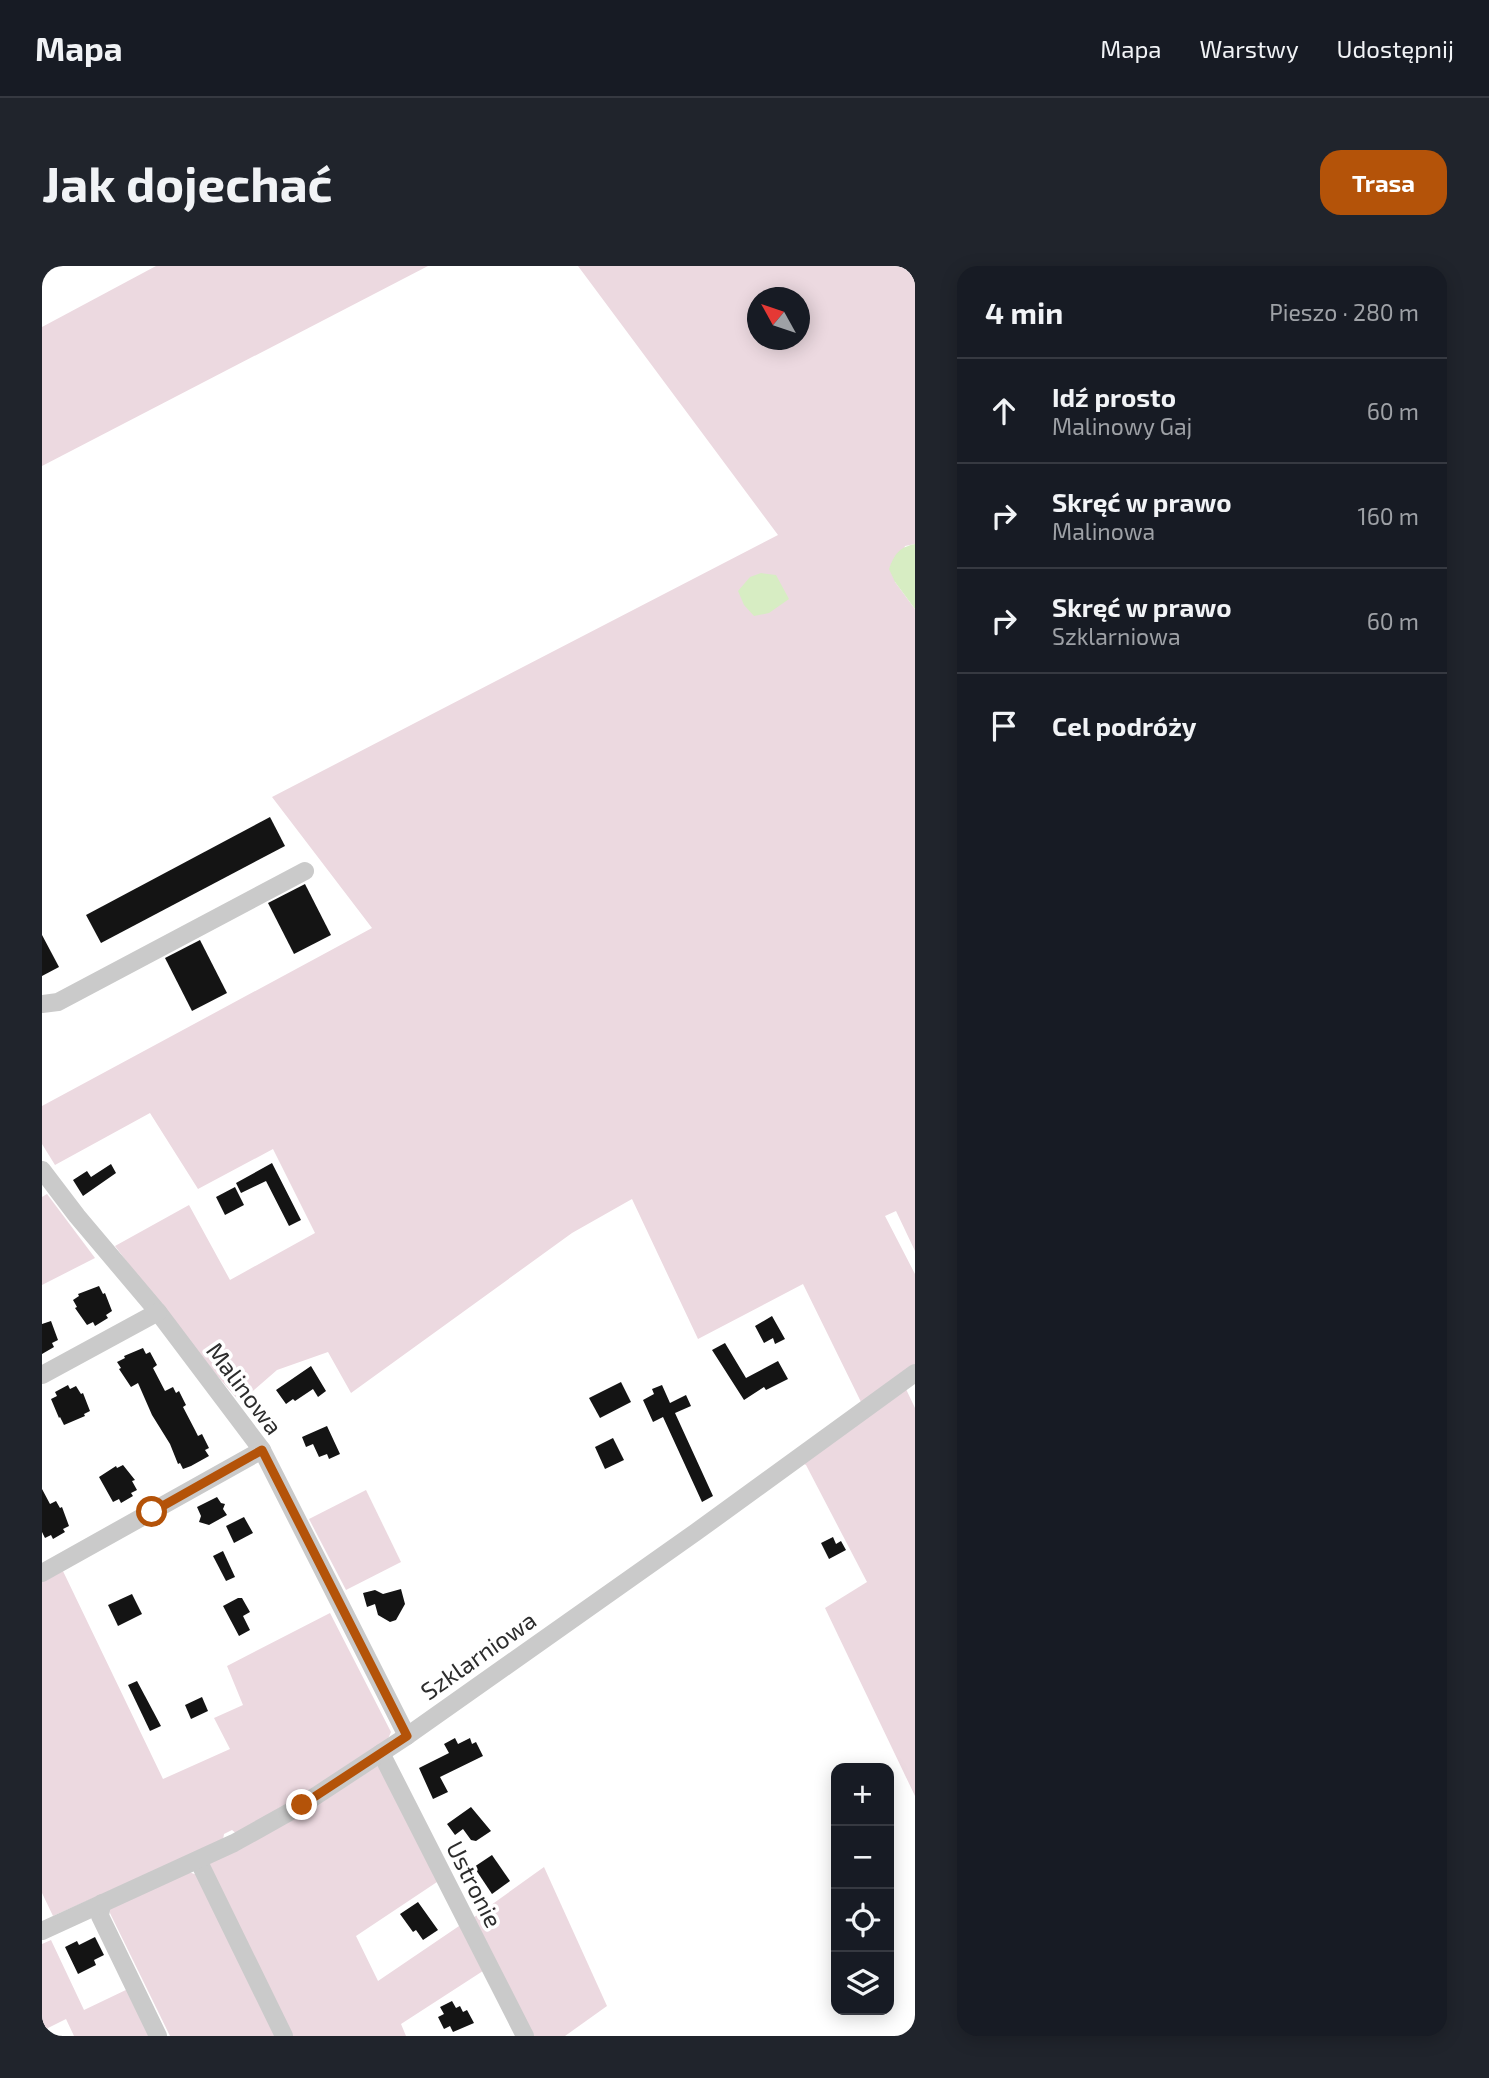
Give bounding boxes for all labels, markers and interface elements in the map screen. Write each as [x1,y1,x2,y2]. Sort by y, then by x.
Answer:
text: Mapa [35,28,123,68]
text: Mapa [1100,34,1162,63]
text: Warstwy [1200,34,1299,63]
text: Udostępnij [1337,34,1454,63]
button: Trasa [1320,150,1447,215]
text: Jak dojechać [42,153,333,212]
north arrow [747,287,810,350]
text: 4 min [985,294,1063,330]
text: Pieszo · 280 m [1269,298,1419,326]
text: Idź prosto [1052,381,1176,412]
icon: ahead [985,392,1023,430]
text: 60 m [1367,397,1419,425]
text: Malinowy Gaj [1052,412,1192,440]
text: Skręć w prawo [1052,486,1232,517]
icon: right [985,497,1023,535]
text: 160 m [1358,502,1419,530]
text: Malinowa [1052,517,1155,545]
text: Skręć w prawo [1052,591,1232,622]
icon: right [985,602,1023,640]
text: 60 m [1367,607,1419,635]
text: Szklarniowa [1052,622,1181,650]
icon: arrive [985,707,1023,745]
text: Cel podróży [1052,710,1197,741]
street label: Malinowa [201,1336,289,1440]
route start [136,1496,167,1527]
street label: Szklarniowa [415,1605,541,1705]
map controls [831,1763,894,2015]
button: + [831,1763,894,1826]
route end [286,1789,317,1820]
button: − [831,1826,894,1889]
street label: Ustronie [441,1836,509,1932]
button: locate [831,1889,894,1952]
button: layers [831,1952,894,2015]

